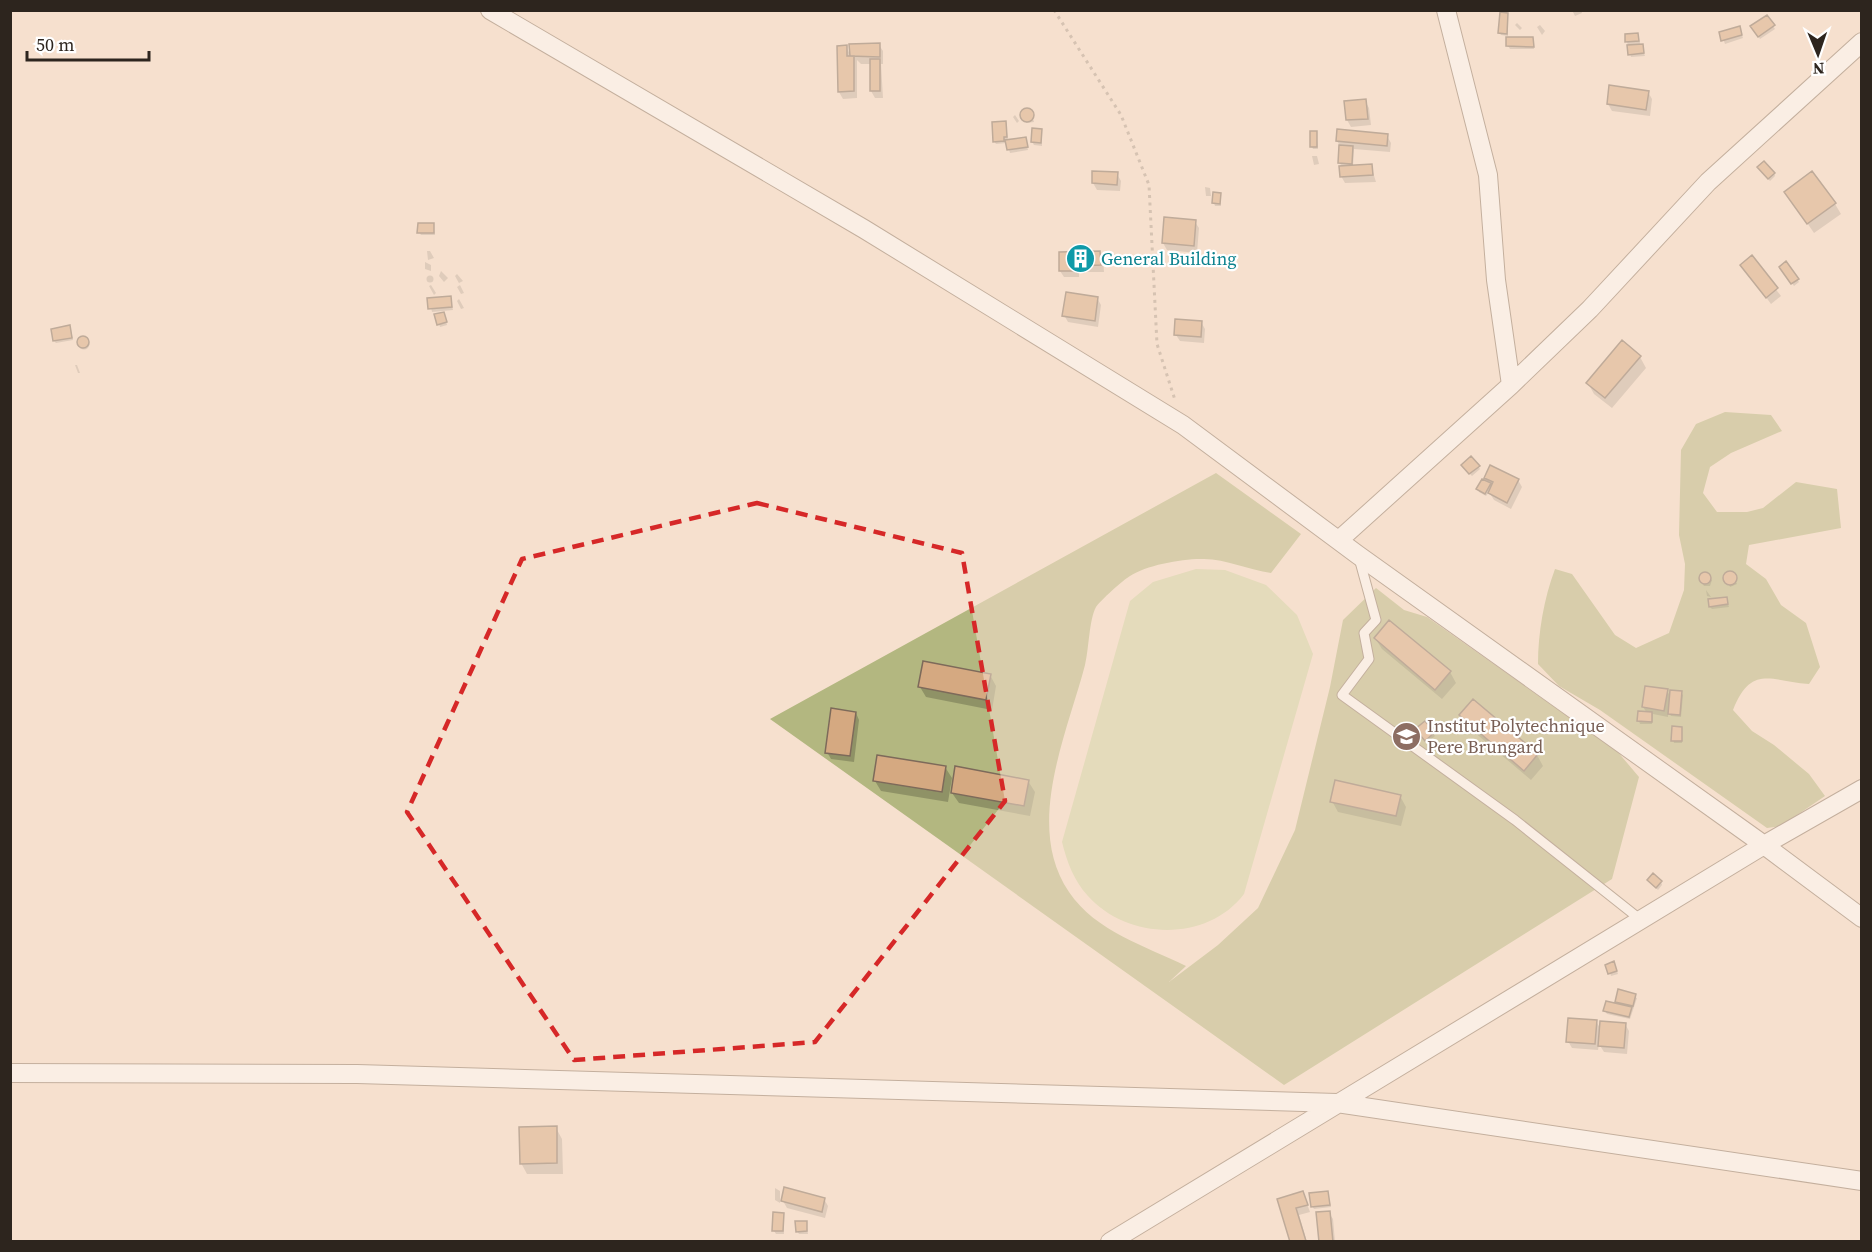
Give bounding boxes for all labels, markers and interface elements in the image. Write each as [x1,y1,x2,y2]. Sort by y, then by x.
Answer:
scale bar [27,24,148,62]
north arrow [1788,24,1848,84]
text: 50 m [36,32,74,57]
text: N [1812,58,1825,80]
building icon: General Building [1064,243,1096,275]
place label: General Building [1101,246,1237,271]
place label: Institut Polytechnique Pere Brungard [1427,713,1605,759]
school or university icon: Institut Polytechnique Pere Brungard [1390,720,1422,752]

